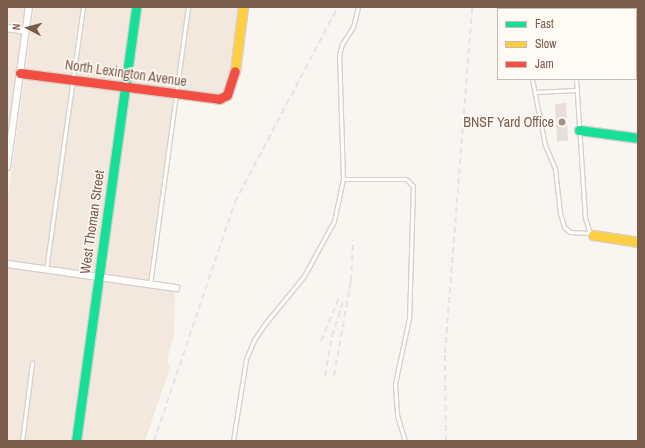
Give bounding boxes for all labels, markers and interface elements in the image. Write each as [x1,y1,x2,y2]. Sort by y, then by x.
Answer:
north arrow [8,8,48,48]
legend [497,8,637,80]
text: Fast [535,16,554,32]
text: N [9,23,23,31]
text: Slow [535,36,556,52]
street label: North Lexington Avenue [64,56,188,90]
text: Jam [535,56,554,72]
place label: BNSF Yard Office [463,114,554,130]
marker: BNSF Yard Office [557,117,567,127]
street label: West Thoman Street [76,169,108,275]

